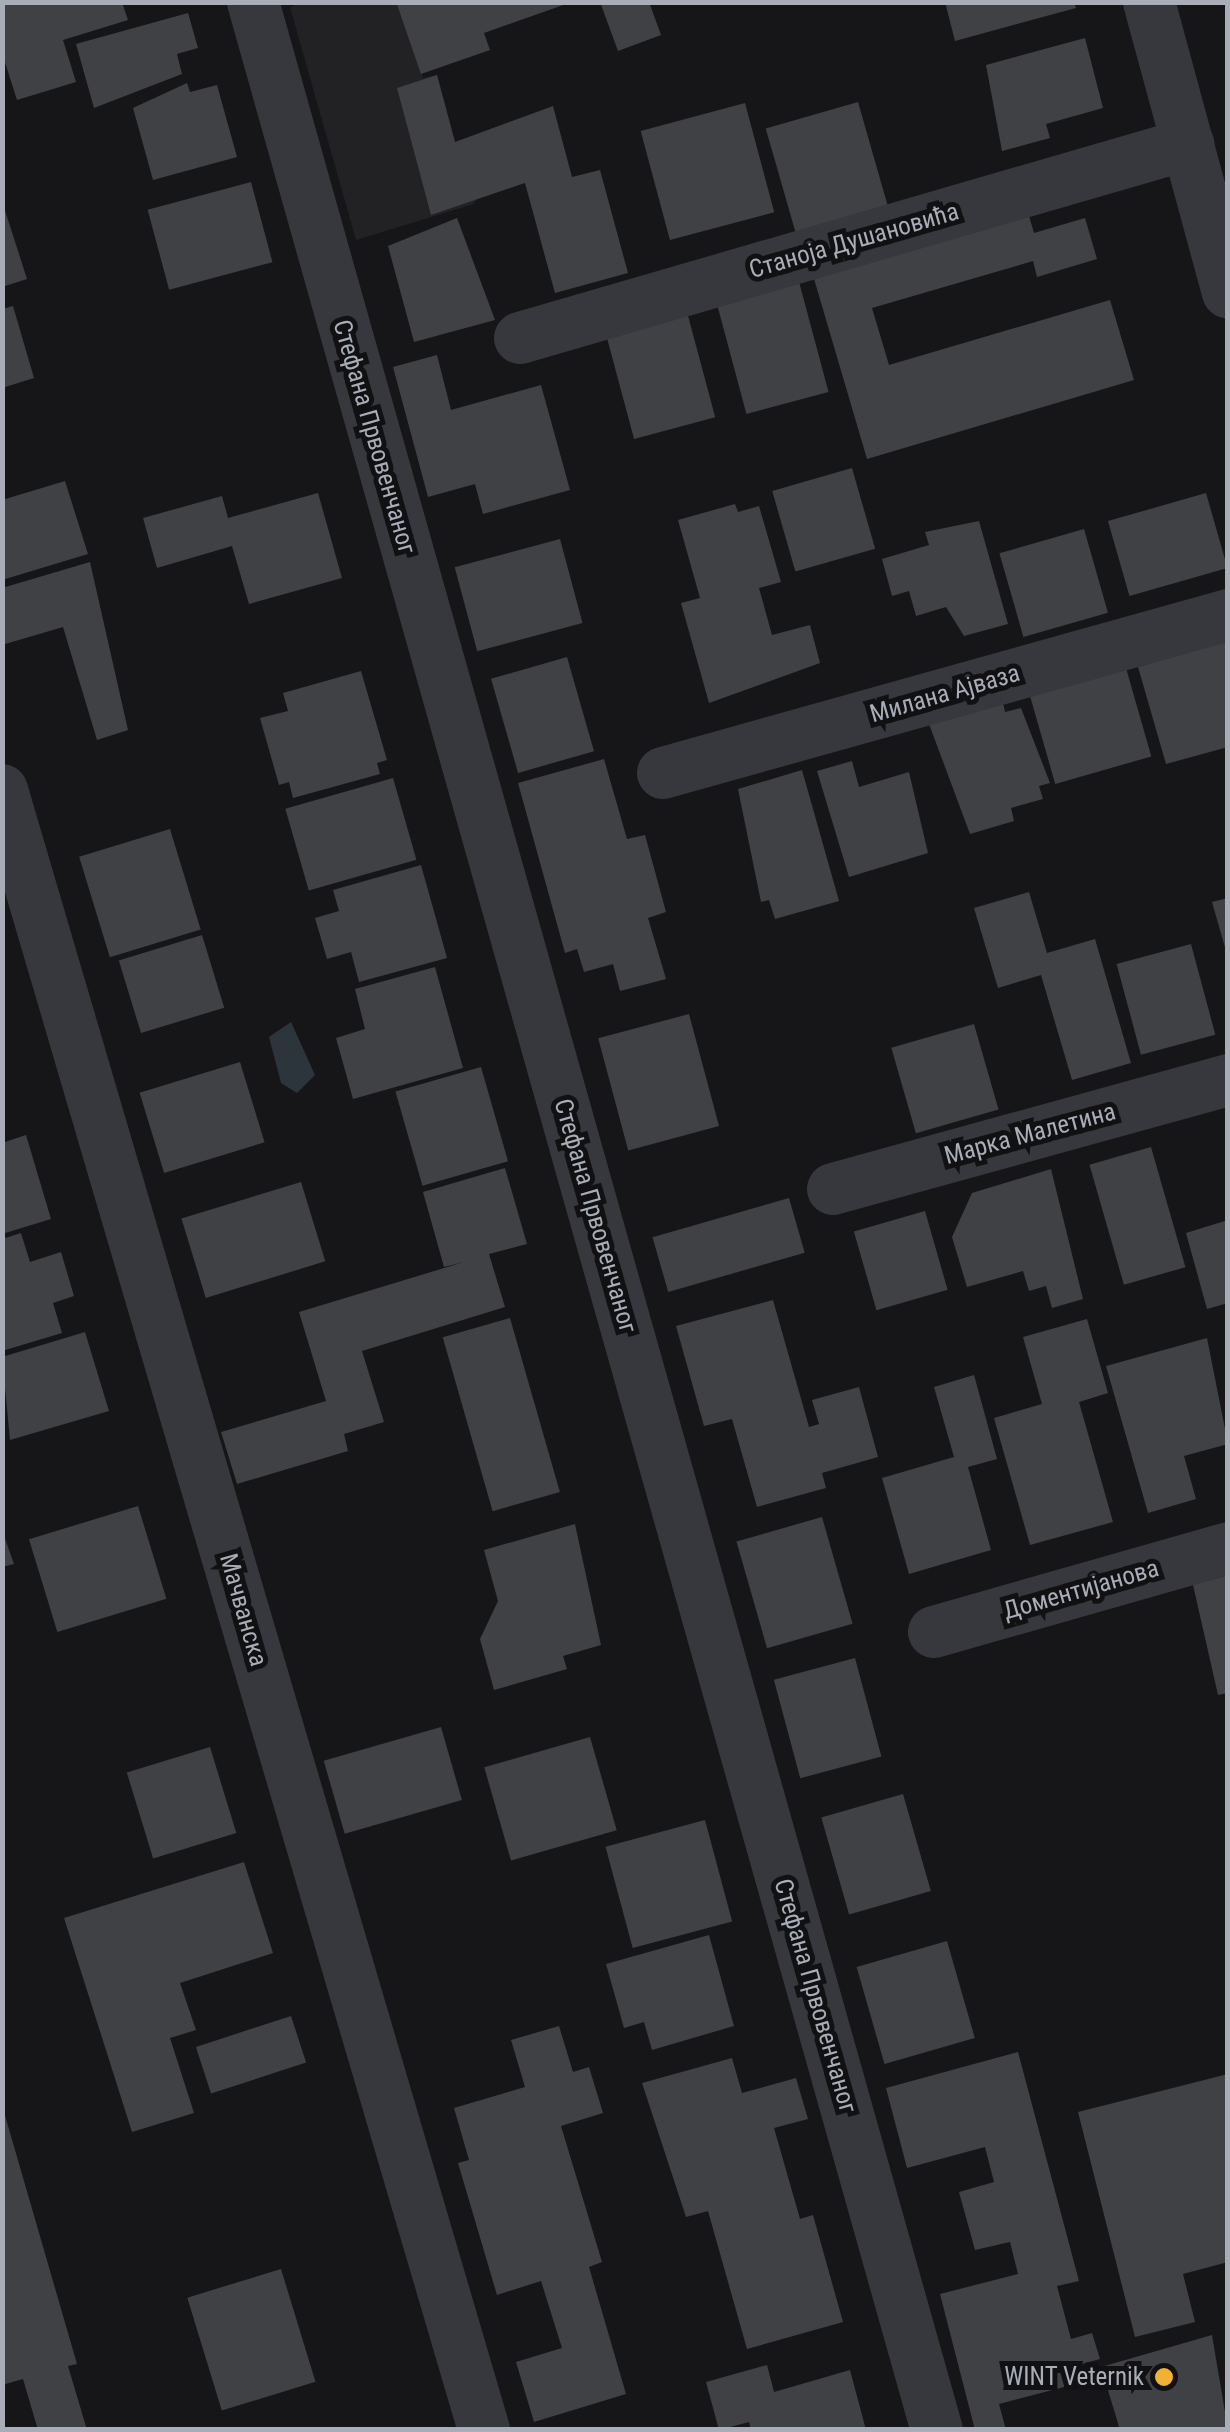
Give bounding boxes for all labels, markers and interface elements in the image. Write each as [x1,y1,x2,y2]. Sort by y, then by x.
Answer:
street label: Станоја Душановића [746,197,962,285]
street label: Стефана Првовенчаног [326,316,422,558]
street label: Милана Ајваза [867,658,1023,730]
street label: Стефана Првовенчаног [547,1095,643,1337]
street label: Марка Малетина [941,1097,1119,1171]
street label: Мачванска [213,1550,273,1670]
street label: Доментијанова [1000,1553,1162,1627]
street label: Стефана Првовенчаног [767,1875,863,2117]
place label: WINT Veternik [1004,2362,1144,2392]
marker: WINT Veternik [1153,2366,1175,2388]

